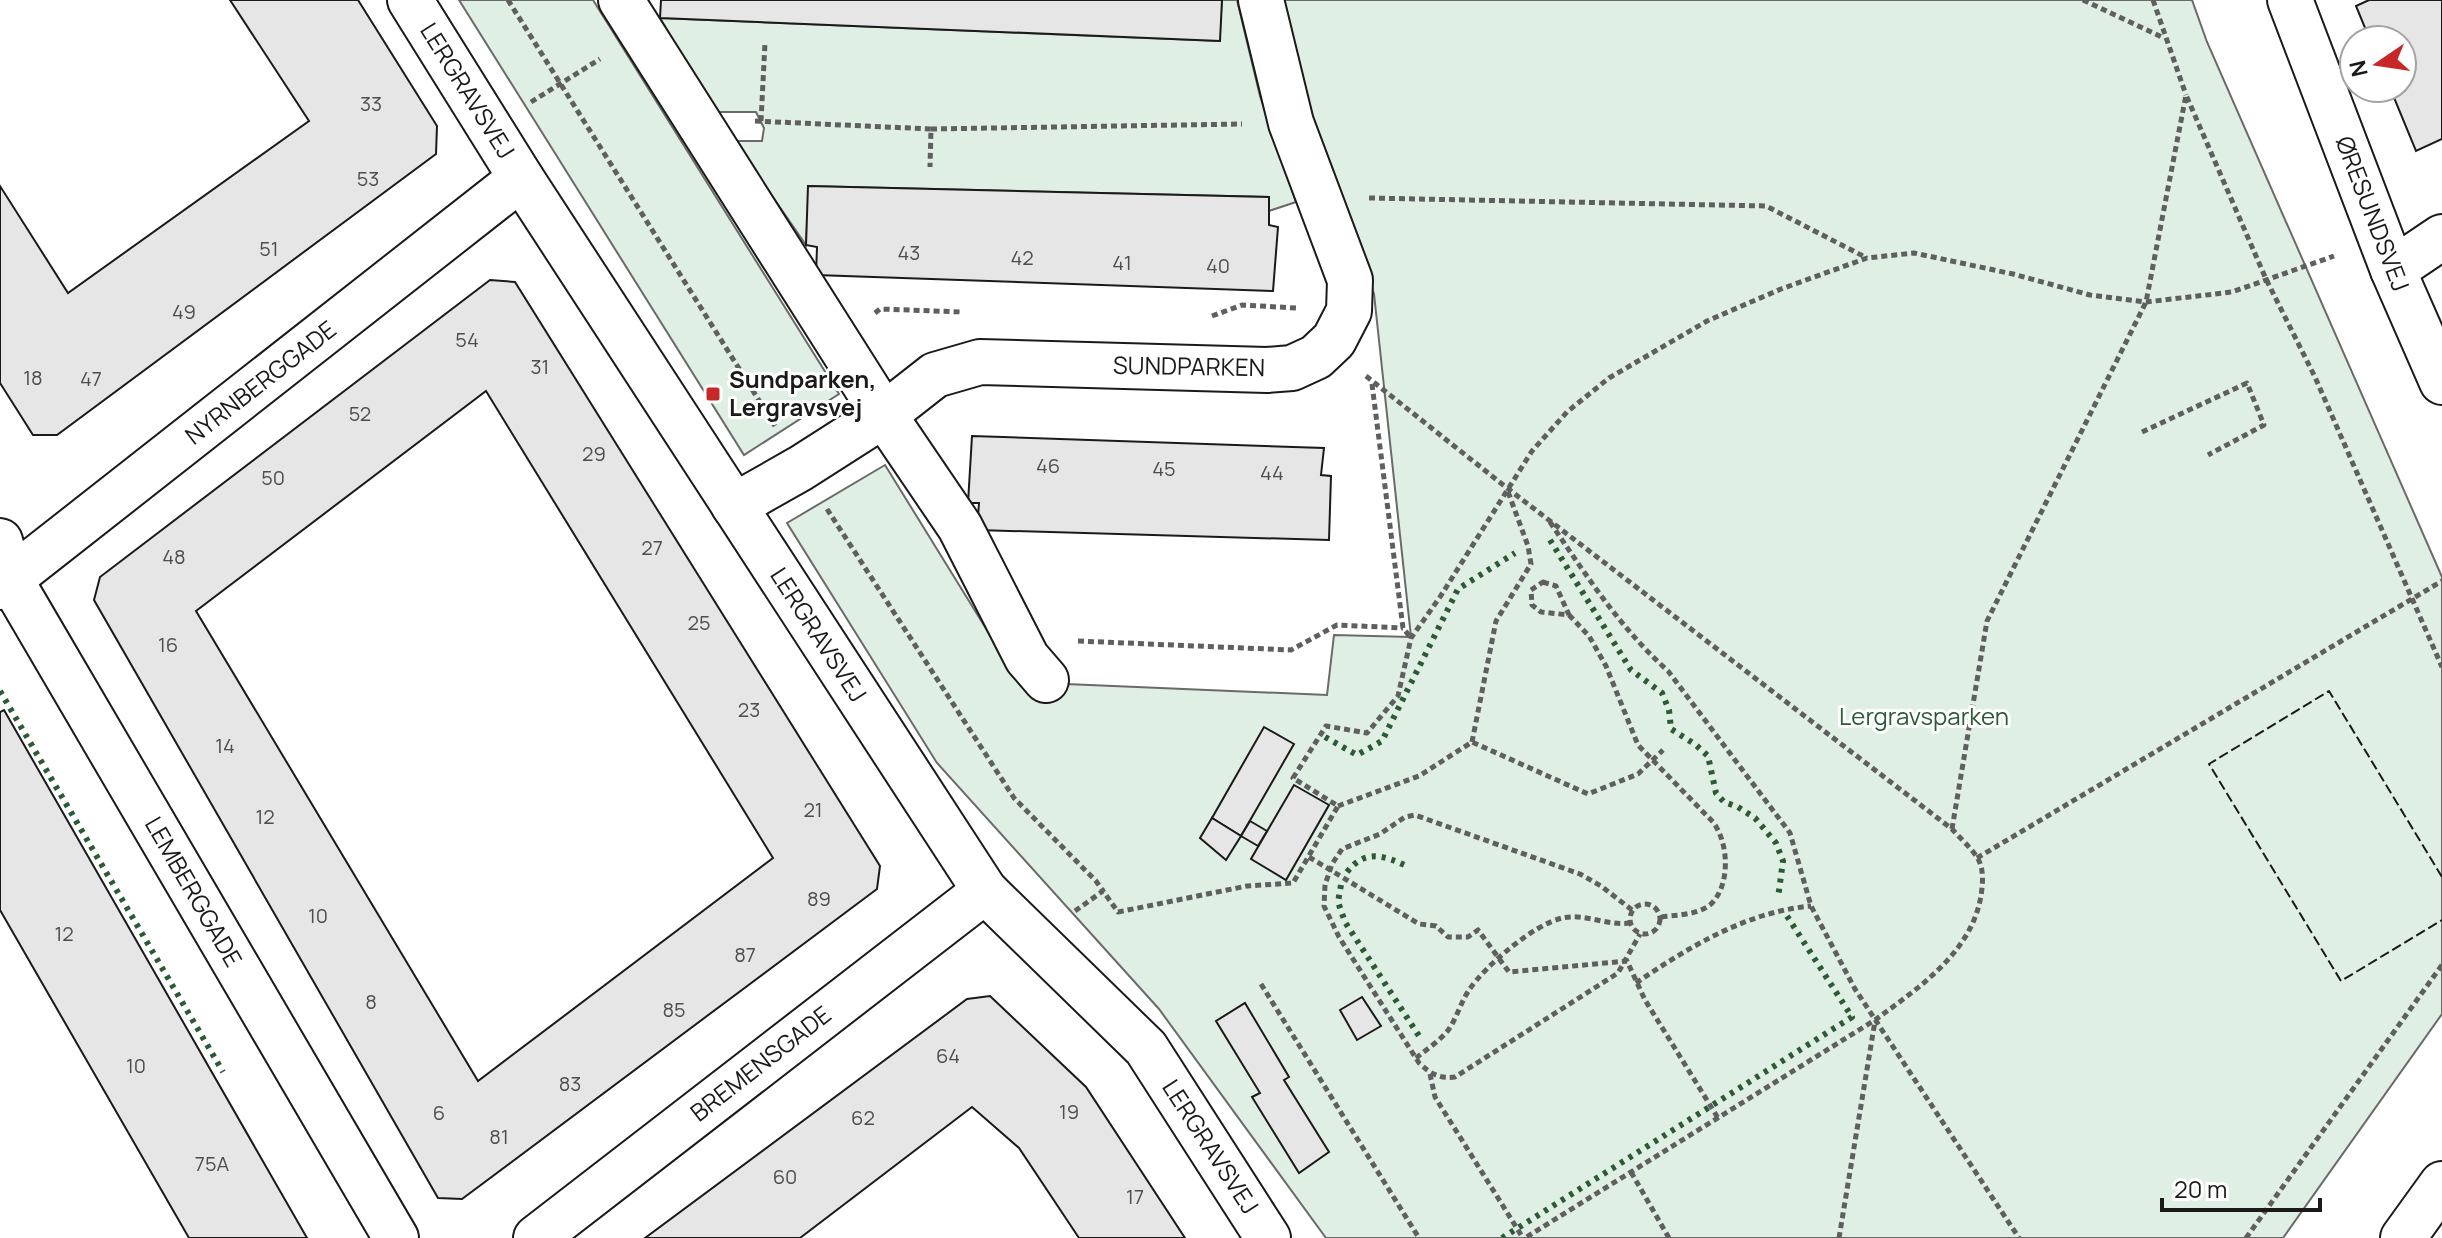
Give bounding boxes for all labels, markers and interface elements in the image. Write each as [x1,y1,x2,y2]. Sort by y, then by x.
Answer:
street label: LERGRAVSVEJ [413,16,523,164]
north arrow [2338,24,2418,104]
text: N [2342,57,2375,80]
house number: 33 [360,90,382,117]
street label: ØRESUNDSVEJ [2329,131,2418,296]
house number: 53 [357,165,379,192]
house number: 51 [259,235,279,262]
house number: 43 [898,239,920,266]
house number: 42 [1010,244,1034,271]
house number: 41 [1112,249,1132,276]
house number: 40 [1206,252,1230,279]
house number: 49 [172,298,196,325]
street label: NYRNBERGGADE [178,312,342,451]
house number: 54 [455,326,479,353]
street label: SUNDPARKEN [1113,348,1265,383]
house number: 31 [531,353,549,380]
place label: Sundparken, Lergravsvej [729,362,877,423]
house number: 18 [23,364,43,391]
house number: 47 [80,365,102,392]
marker: Sundparken, Lergravsvej [704,385,722,403]
house number: 52 [349,400,371,427]
house number: 29 [582,440,606,467]
house number: 46 [1036,452,1060,479]
house number: 45 [1152,455,1176,482]
house number: 44 [1260,459,1284,486]
house number: 50 [261,464,285,491]
house number: 27 [641,534,663,561]
house number: 48 [162,543,186,570]
street label: LERGRAVSVEJ [763,561,875,708]
house number: 25 [688,609,710,636]
house number: 16 [158,631,178,658]
house number: 23 [738,696,760,723]
park label: Lergravsparken [1839,699,2009,732]
house number: 14 [215,732,235,759]
house number: 21 [803,796,823,823]
house number: 12 [255,803,275,830]
street label: LEMBERGGADE [138,810,251,972]
house number: 89 [807,885,831,912]
house number: 10 [308,902,328,929]
house number: 12 [54,920,74,947]
house number: 87 [734,941,756,968]
house number: 8 [365,988,377,1015]
house number: 85 [662,996,686,1023]
street label: BREMENSGADE [683,997,837,1128]
house number: 64 [936,1042,960,1069]
house number: 10 [126,1052,146,1079]
house number: 83 [559,1070,581,1097]
street label: LERGRAVSVEJ [1155,1073,1267,1220]
house number: 19 [1059,1098,1079,1125]
house number: 6 [433,1099,445,1126]
house number: 62 [851,1104,875,1131]
house number: 81 [489,1123,509,1150]
house number: 75A [195,1150,229,1177]
scale bar [2162,1162,2320,1212]
house number: 60 [773,1163,797,1190]
text: 20 m [2174,1172,2227,1205]
house number: 17 [1126,1183,1144,1210]

